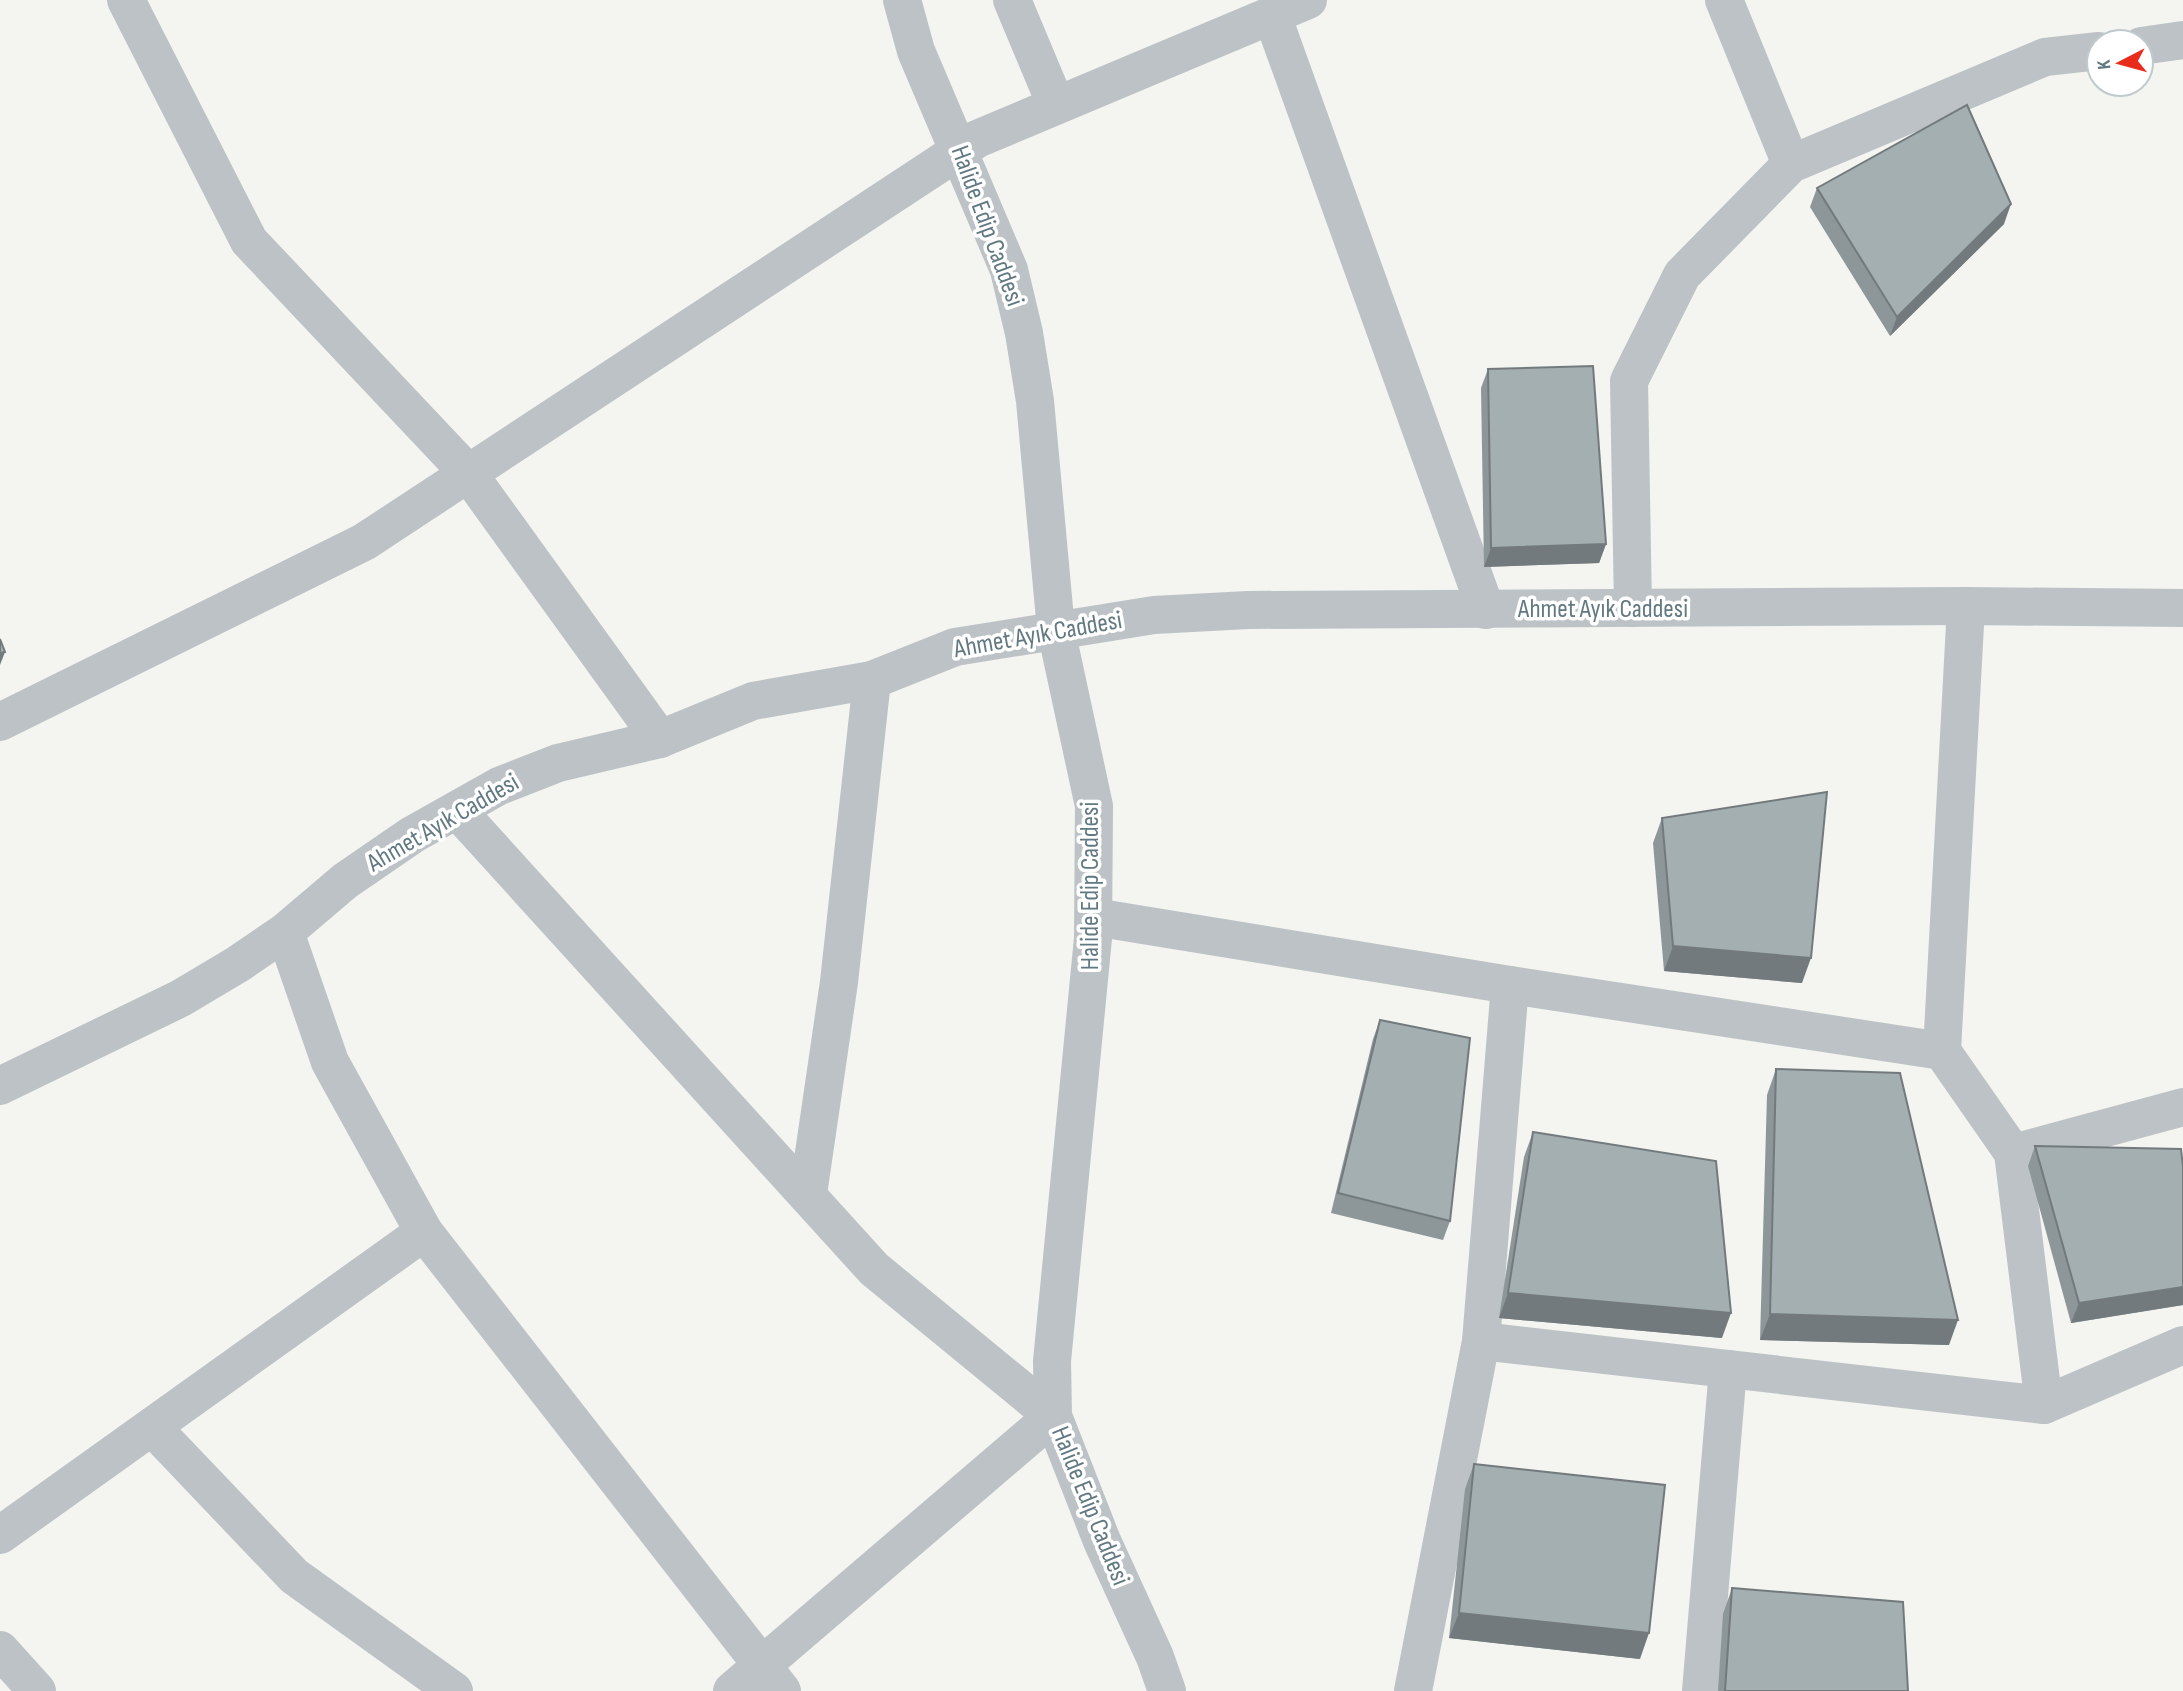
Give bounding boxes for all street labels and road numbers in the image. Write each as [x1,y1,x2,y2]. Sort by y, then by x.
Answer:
street label: Halide Edip Caddesi [944,142,1030,310]
street label: Ahmet Ayık Caddesi [1517,594,1688,625]
street label: Ahmet Ayık Caddesi [951,605,1124,665]
street label: Ahmet Ayık Caddesi [361,767,524,879]
street label: Halide Edip Caddesi [1075,802,1106,970]
street label: Halide Edip Caddesi [1044,1422,1136,1590]

